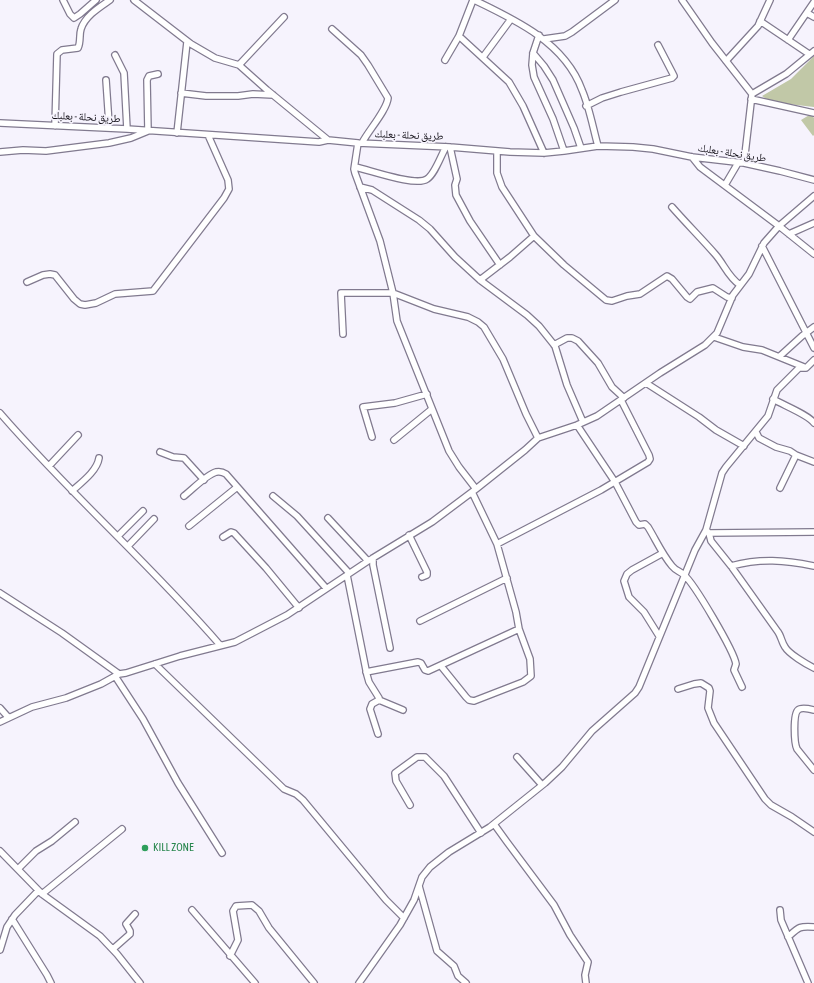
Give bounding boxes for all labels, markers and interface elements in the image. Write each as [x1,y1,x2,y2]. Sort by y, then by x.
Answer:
street label: طريق نحلة - بعلبك [51,109,121,125]
street label: طريق نحلة - بعلبك [374,127,444,143]
street label: طريق نحلة - بعلبك [697,141,767,165]
place label: KILL ZONE [153,841,194,855]
marker: KILL ZONE [140,843,150,853]

